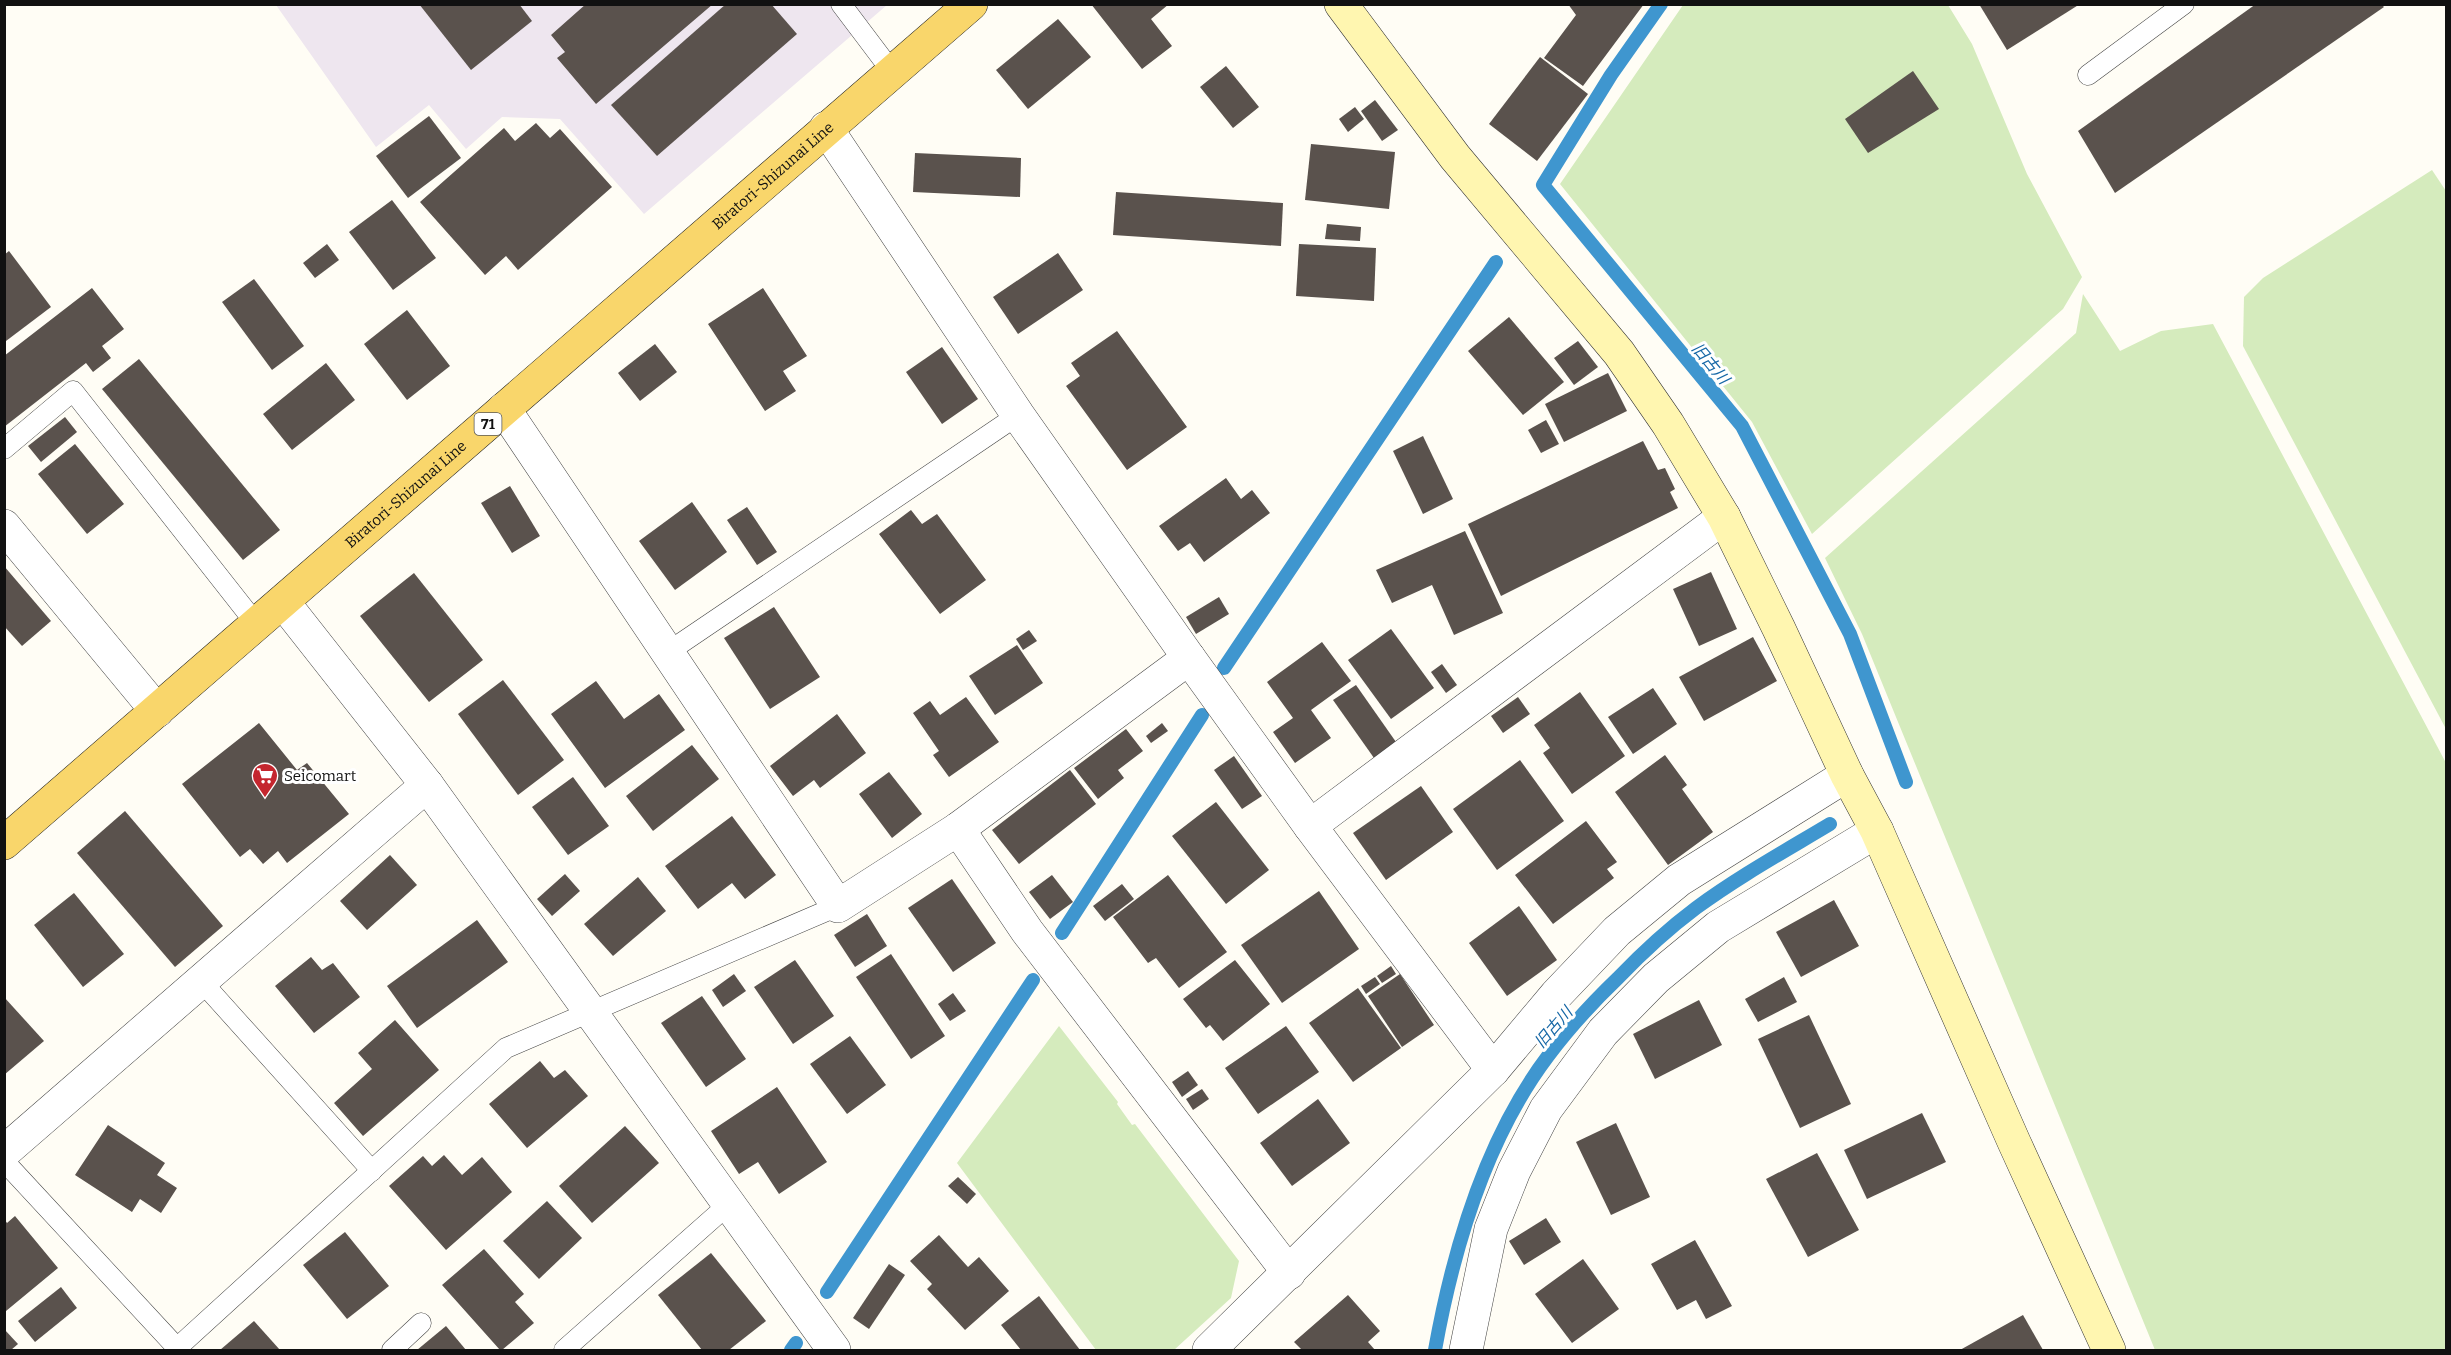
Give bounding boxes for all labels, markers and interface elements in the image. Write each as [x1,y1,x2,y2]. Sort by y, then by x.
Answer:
street label: Biratori-Shizunai Line [709,118,837,233]
water label: 旧古川 [1688,339,1735,389]
road number: 71 [474,413,502,435]
street label: Biratori-Shizunai Line [342,437,470,552]
supermarket icon: Seicomart [250,761,280,799]
place label: Seicomart [284,767,357,785]
water label: 旧古川 [1530,1001,1578,1052]

